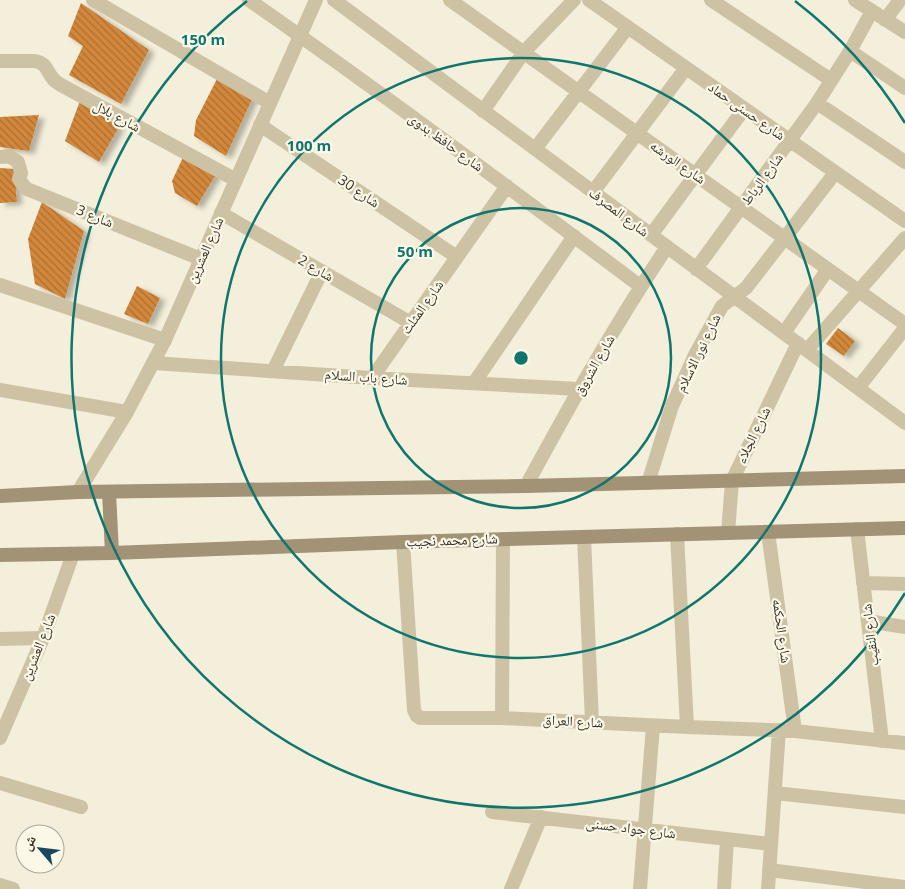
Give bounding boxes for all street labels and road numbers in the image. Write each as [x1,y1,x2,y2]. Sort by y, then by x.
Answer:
street label: شارع حسنى حماد [704,77,790,145]
street label: شارع بلال [90,95,144,137]
street label: شارع حافظ بدوى [404,108,488,176]
street label: شارع الورشه [646,135,710,189]
street label: شارع الرباط [736,149,788,209]
street label: شارع 30 [334,170,384,212]
street label: شارع المصرف [585,183,653,241]
street label: شارع 3 [74,200,116,232]
street label: شارع العشرين [182,214,228,286]
street label: شارع 2 [294,250,338,286]
street label: شارع المثلث [396,276,448,338]
street label: شارع نور الاسلام [670,310,726,396]
street label: شارع الشروق [569,331,619,399]
street label: شارع باب السلام [324,364,408,390]
street label: شارع الجلاء [731,403,775,467]
street label: شارع محمد نجيب [406,528,498,552]
street label: شارع الحكمه [768,598,796,664]
street label: شارع النقيب [856,603,884,667]
street label: شارع العشرين [16,611,60,683]
street label: شارع العراق [542,709,604,733]
street label: شارع جواد حسنى [585,813,677,843]

